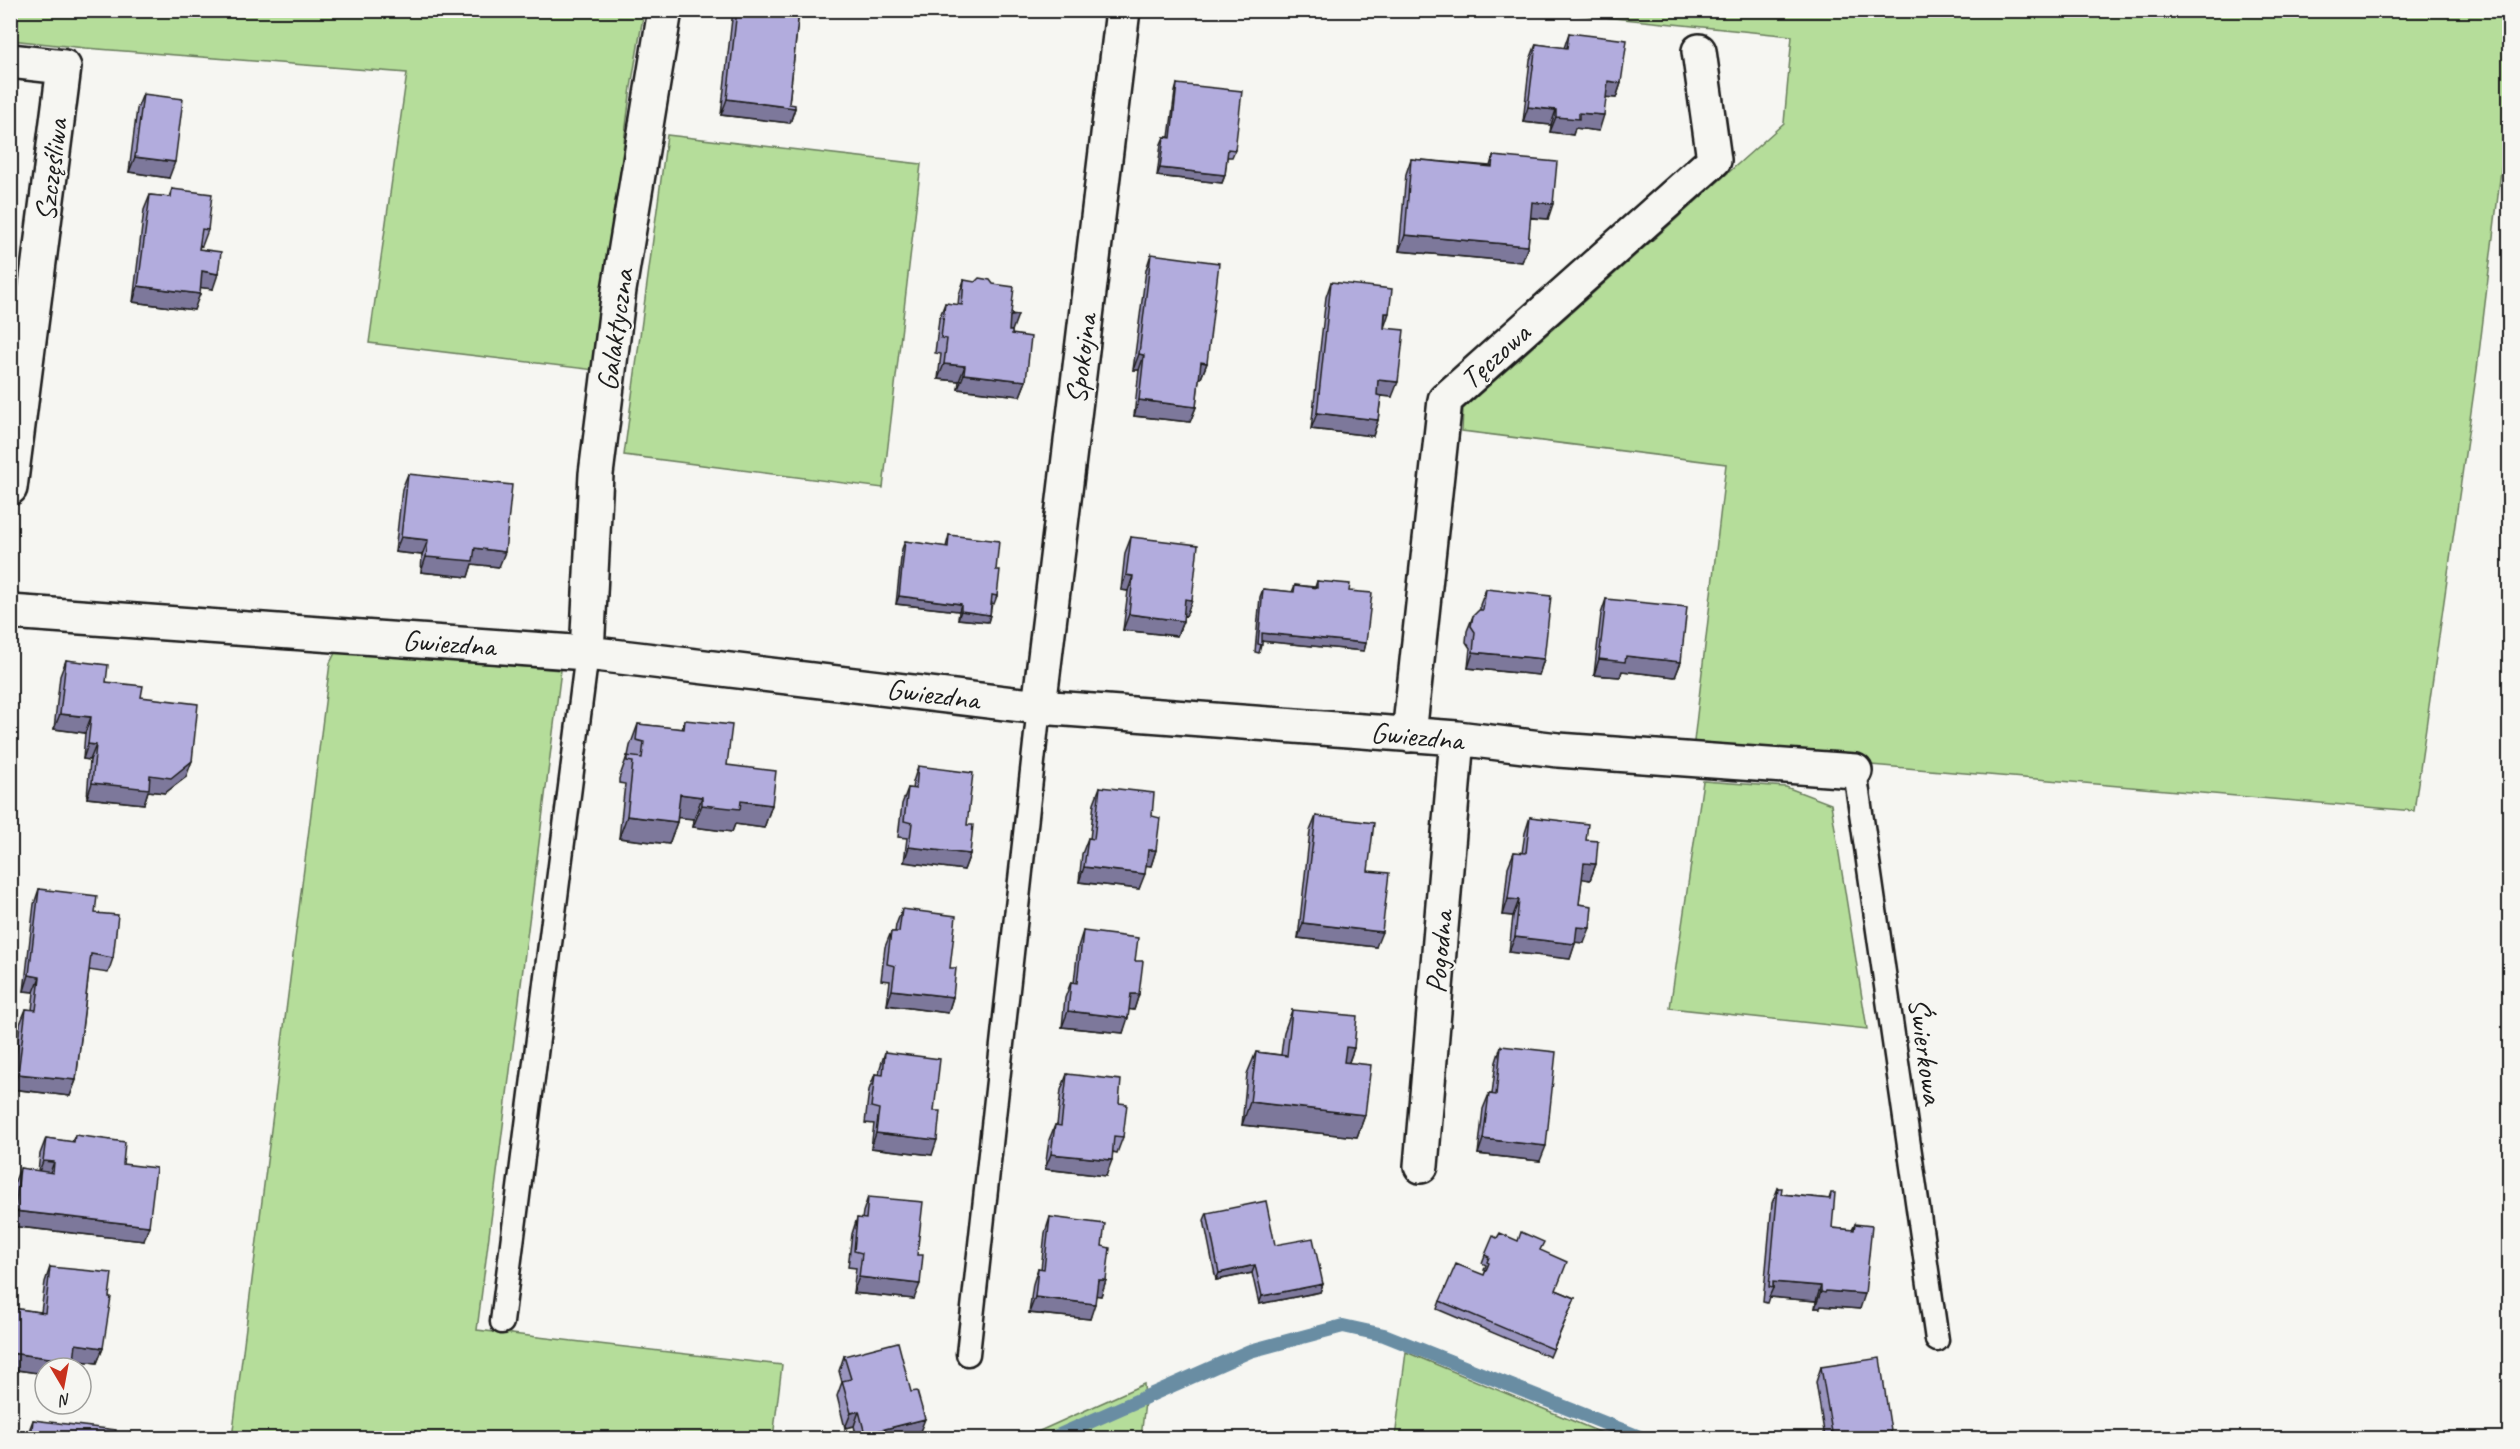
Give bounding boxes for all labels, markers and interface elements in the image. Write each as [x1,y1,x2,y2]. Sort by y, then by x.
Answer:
street label: Szczęśliwa [26,115,76,223]
street label: Galaktyczna [588,265,643,393]
street label: Spokojna [1057,309,1106,406]
street label: Tęczowa [1452,313,1540,397]
street label: Gwiezdna [401,621,499,665]
street label: Gwiezdna [885,669,984,719]
street label: Gwiezdna [1369,713,1468,759]
street label: Pogodna [1416,907,1462,995]
street label: Świerkowa [1900,996,1953,1108]
north arrow [33,1356,93,1416]
text: N [56,1389,72,1411]

